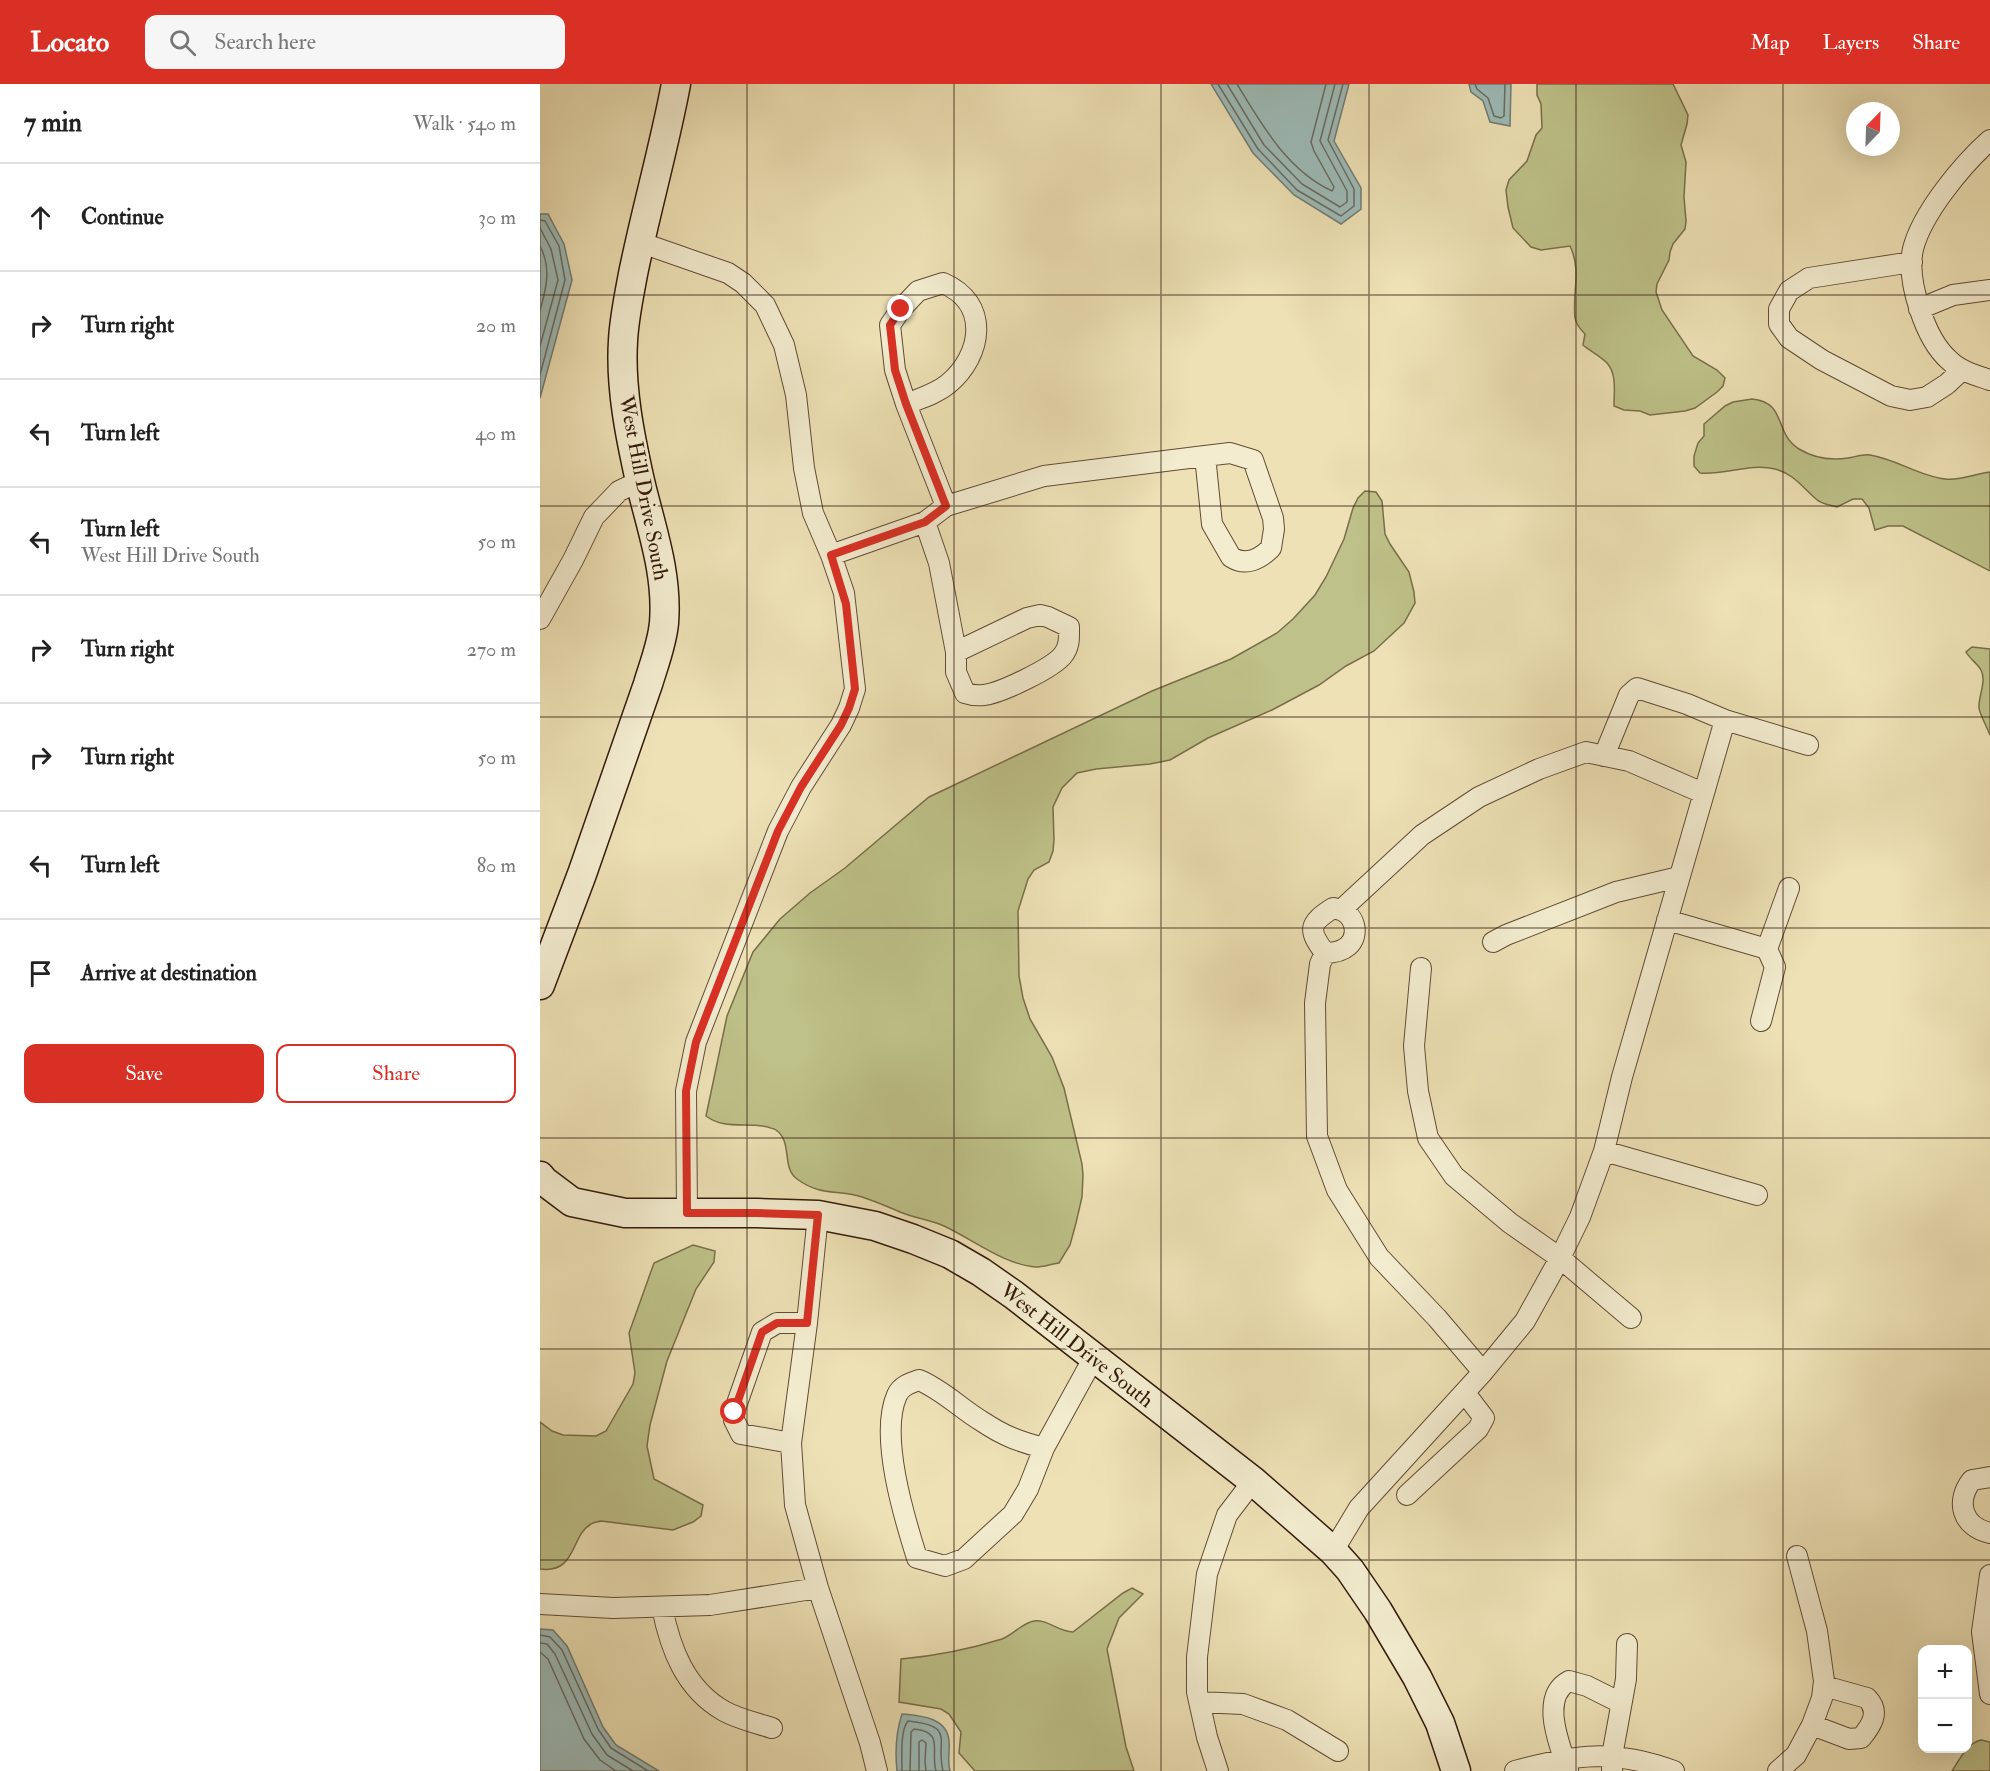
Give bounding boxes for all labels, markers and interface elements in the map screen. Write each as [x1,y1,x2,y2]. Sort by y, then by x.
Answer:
search box [145,15,565,69]
text: Locato [30,25,109,60]
icon: search [166,26,199,59]
text: Search here [214,28,316,56]
text: Map [1750,29,1790,56]
text: Layers [1823,29,1879,56]
text: Share [1912,29,1960,56]
north arrow [1846,102,1900,156]
text: 7 min [24,107,82,139]
text: Walk · 540 m [413,111,516,136]
icon: ahead [24,201,57,234]
text: Continue [81,203,164,231]
text: 30 m [478,205,516,230]
route end [887,295,913,321]
icon: right [24,309,57,342]
text: Turn right [81,311,174,339]
text: 20 m [476,313,516,338]
street label: West Hill Drive South [612,392,675,583]
icon: left [24,417,57,450]
text: Turn left [81,419,160,447]
text: 40 m [475,421,516,446]
text: Turn left [81,515,160,543]
icon: left [24,525,57,558]
text: 50 m [477,529,516,554]
text: West Hill Drive South [81,543,260,568]
icon: right [24,633,57,666]
text: Turn right [81,635,174,663]
text: 270 m [467,637,516,662]
icon: right [24,741,57,774]
text: Turn right [81,743,174,771]
text: 50 m [477,745,516,770]
icon: left [24,849,57,882]
text: Turn left [81,851,160,879]
text: 80 m [477,853,516,878]
icon: arrive [24,957,57,990]
text: Arrive at destination [81,959,257,987]
button: Save [24,1044,264,1103]
button: Share [276,1044,516,1103]
street label: West Hill Drive South [994,1276,1159,1414]
route start [720,1398,746,1424]
map controls [1918,1645,1972,1753]
button: + [1918,1645,1972,1699]
button: − [1918,1699,1972,1753]

